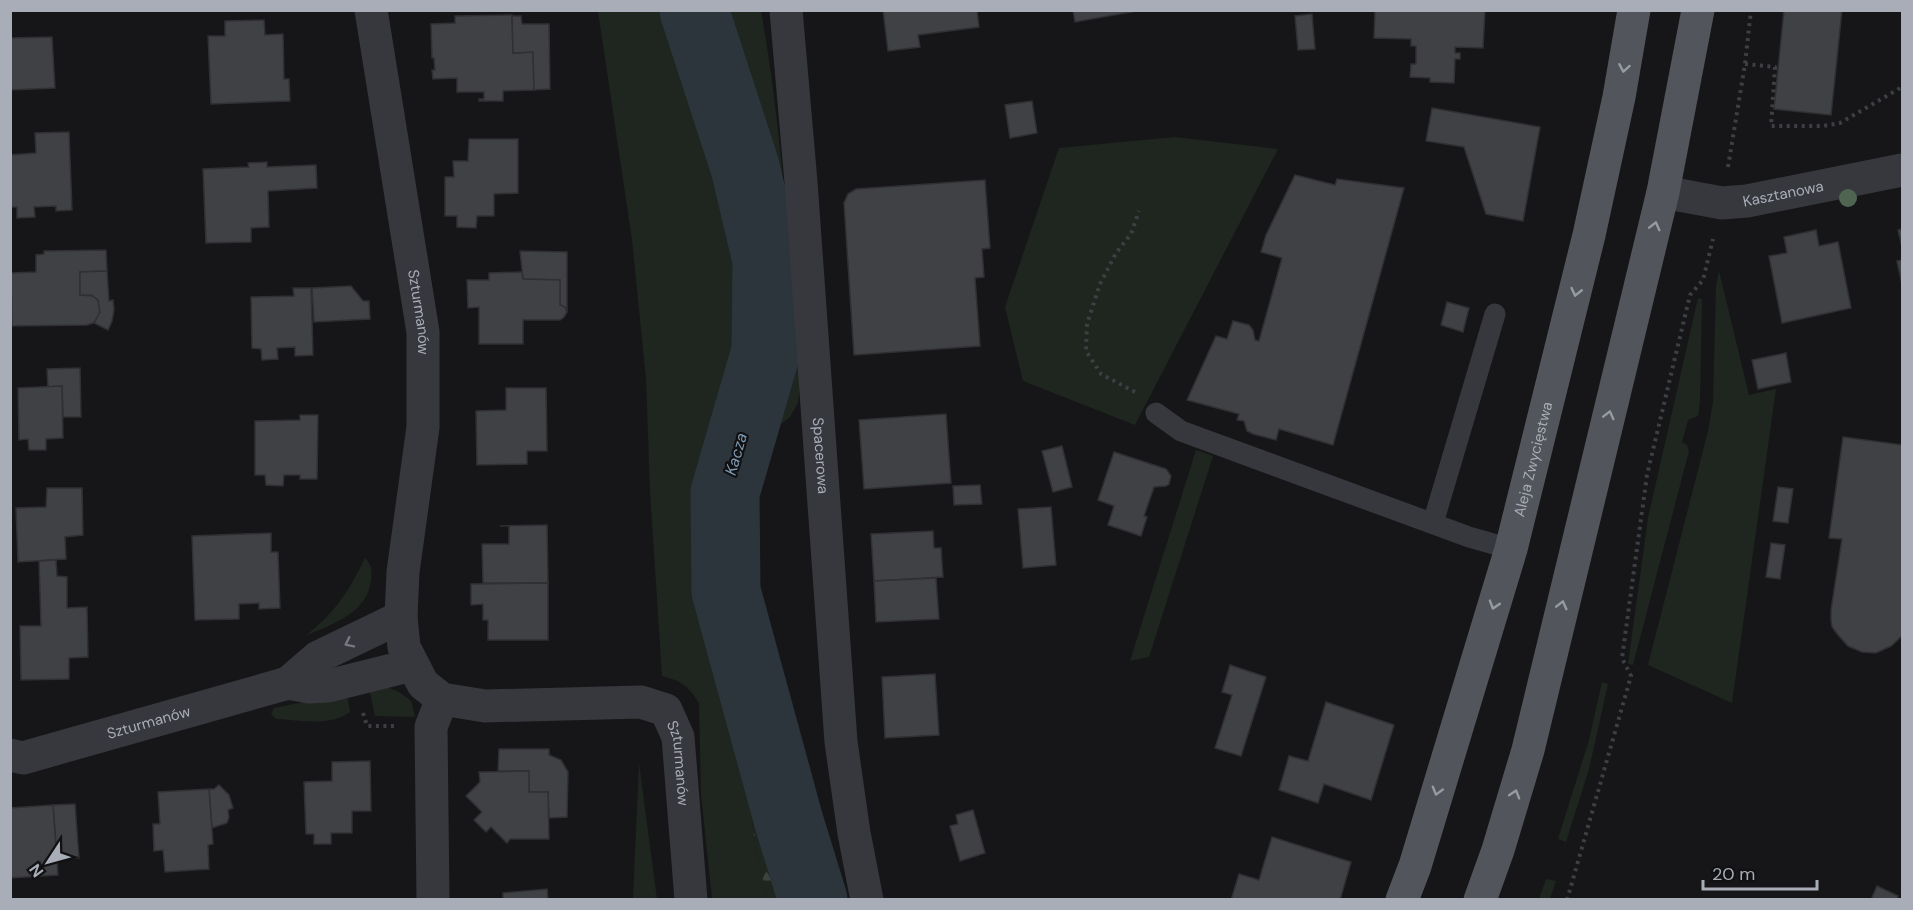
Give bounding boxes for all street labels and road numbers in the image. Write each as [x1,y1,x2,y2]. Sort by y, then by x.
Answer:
street label: Kasztanowa [1741,176,1825,212]
street label: Szturmanów [403,268,433,355]
street label: Aleja Zwycięstwa [1509,400,1557,519]
street label: Spacerowa [808,417,833,495]
street label: Szturmanów [105,701,193,744]
street label: Szturmanów [662,717,693,807]

